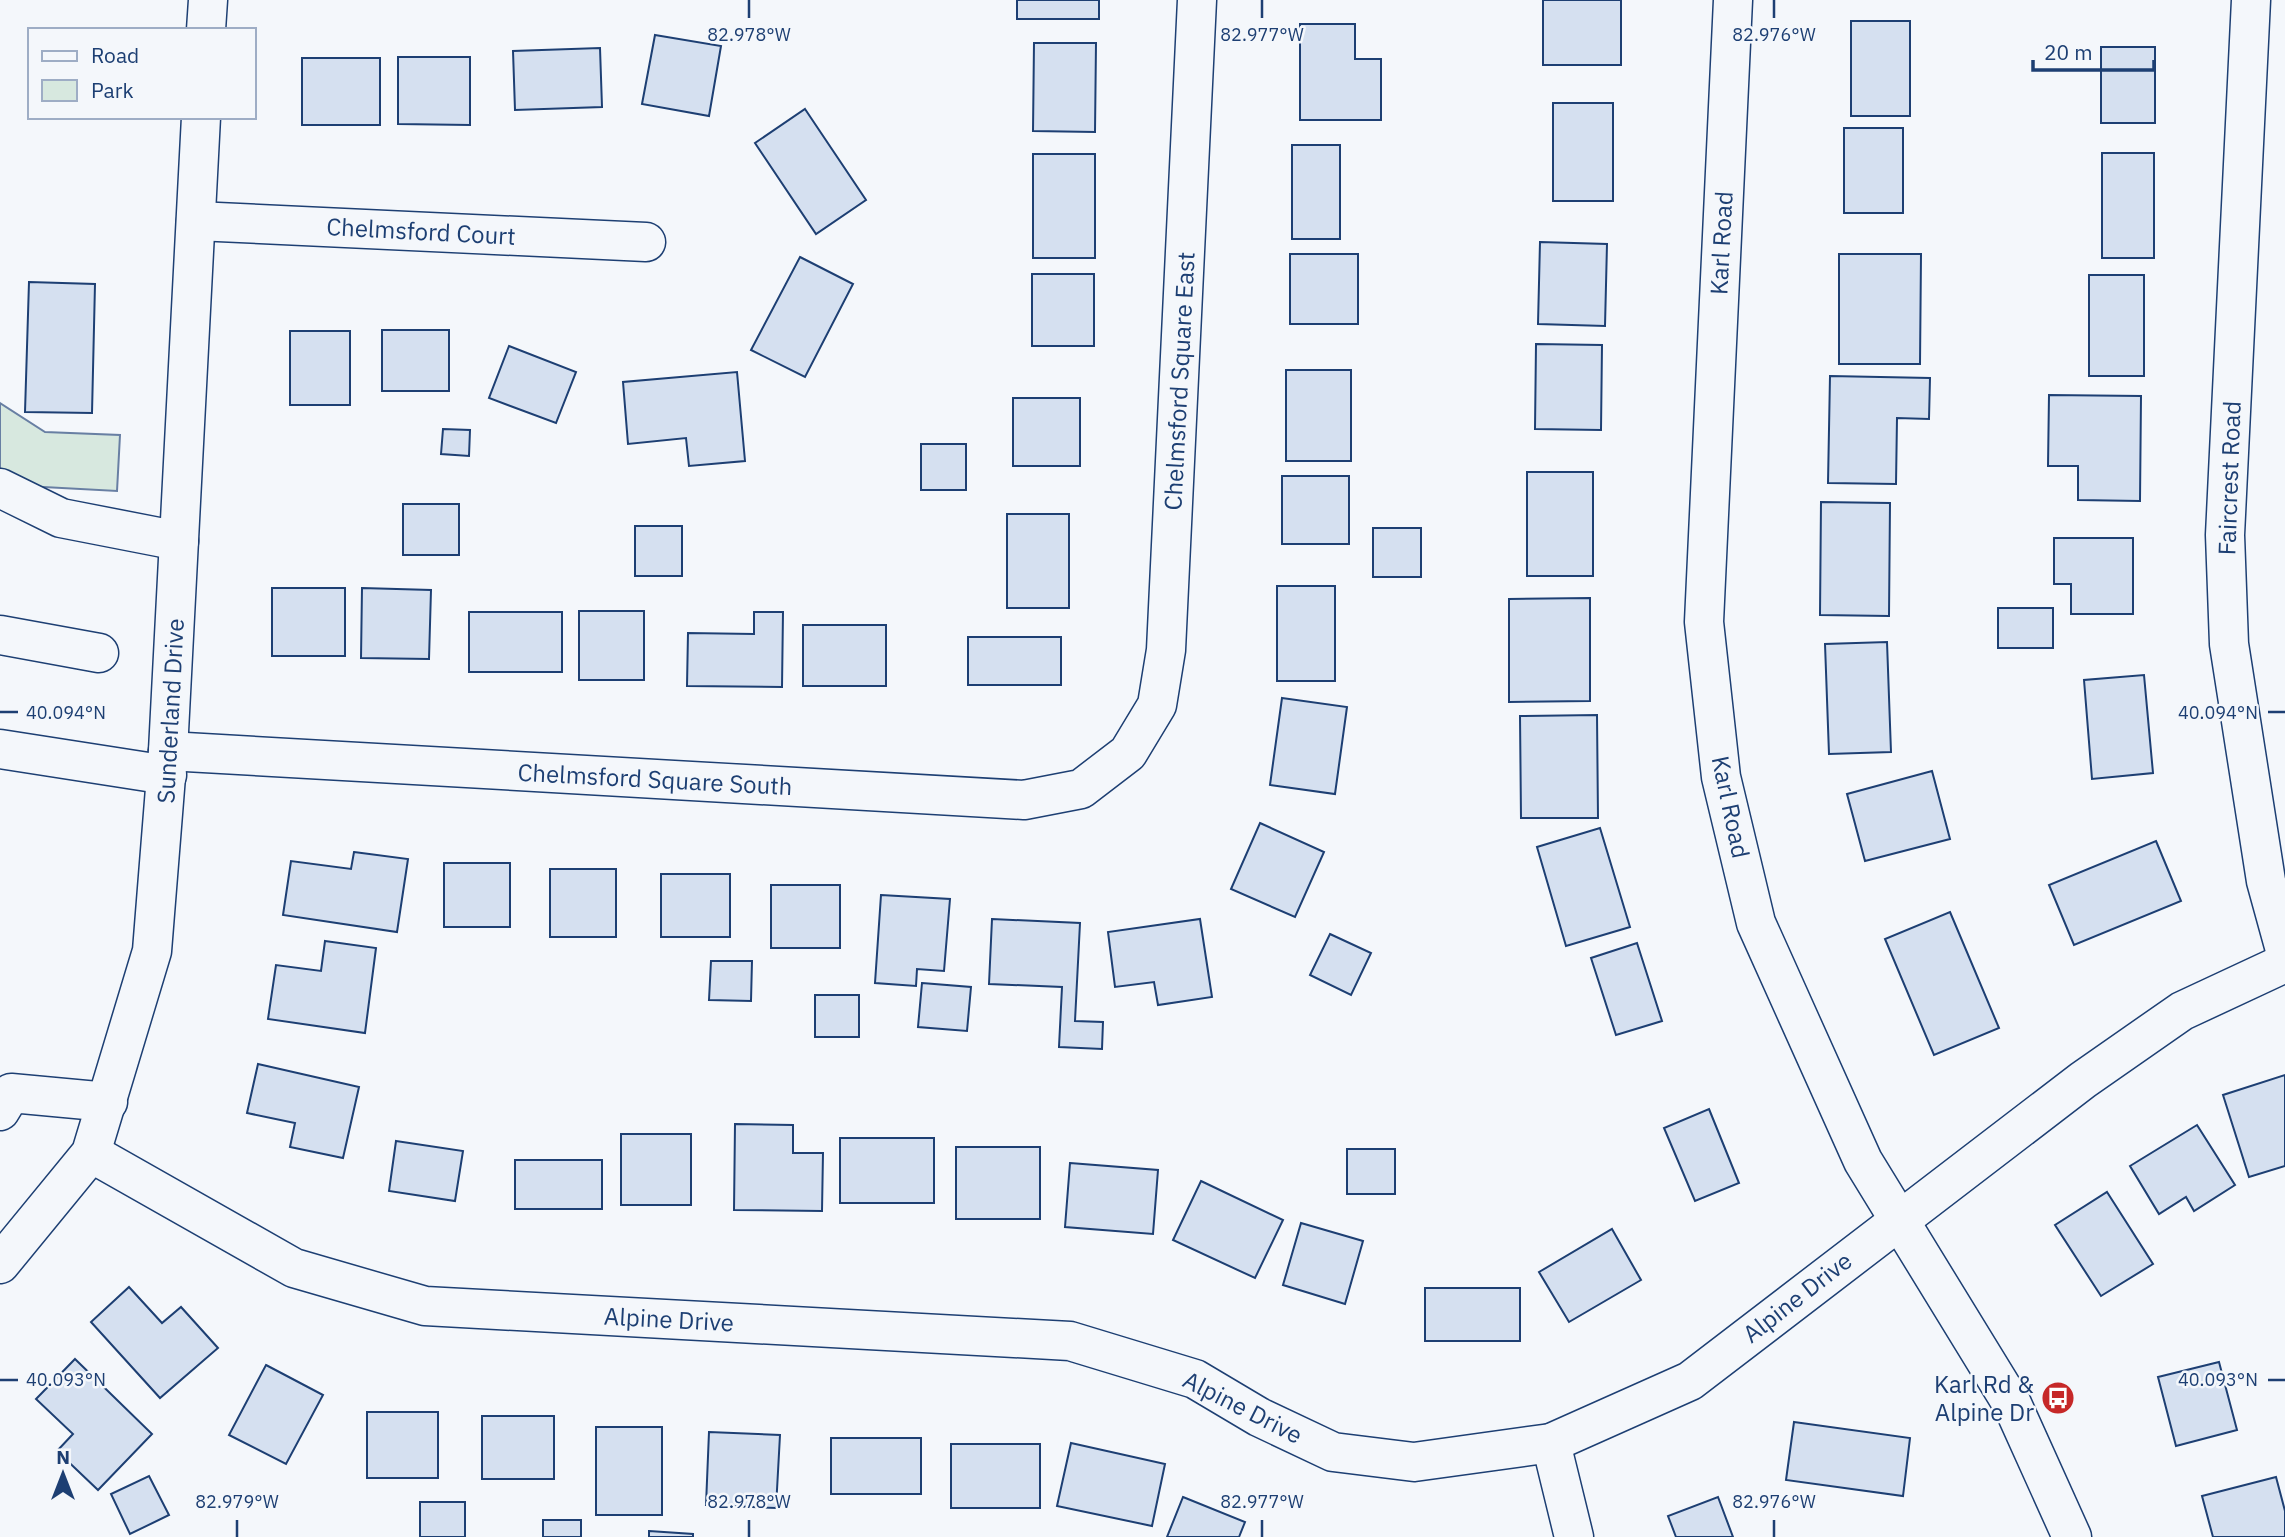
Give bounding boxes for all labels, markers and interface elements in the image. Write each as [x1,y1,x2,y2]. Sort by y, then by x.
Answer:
text: 82.978°W [707,23,791,46]
text: 82.977°W [1220,23,1304,46]
text: 82.976°W [1732,23,1816,46]
legend [28,28,256,119]
scale bar [2033,28,2154,72]
text: 20 m [2044,38,2093,66]
text: Road [91,41,139,69]
text: Park [91,76,134,104]
street label: Karl Road [1702,190,1740,296]
street label: Chelmsford Court [326,210,516,252]
street label: Chelmsford Square East [1156,251,1202,511]
street label: Faircrest Road [2210,400,2248,556]
street label: Sunderland Drive [149,618,191,804]
text: 40.094°N [26,701,106,724]
text: 40.094°N [2178,701,2258,724]
street label: Karl Road [1705,753,1757,861]
street label: Chelmsford Square South [517,756,793,802]
street label: Alpine Drive [1736,1244,1858,1350]
street label: Alpine Drive [603,1300,735,1338]
street label: Alpine Drive [1178,1363,1308,1451]
text: 40.093°N [26,1368,106,1391]
place label: Karl Rd & Alpine Dr [1934,1368,2034,1428]
text: 40.093°N [2178,1368,2258,1391]
bus stop icon: Karl Rd & Alpine Dr [2039,1379,2077,1417]
north arrow [28,1439,98,1509]
text: N [56,1445,70,1469]
text: 82.979°W [195,1490,279,1513]
text: 82.978°W [707,1490,791,1513]
text: 82.977°W [1220,1490,1304,1513]
text: 82.976°W [1732,1490,1816,1513]

